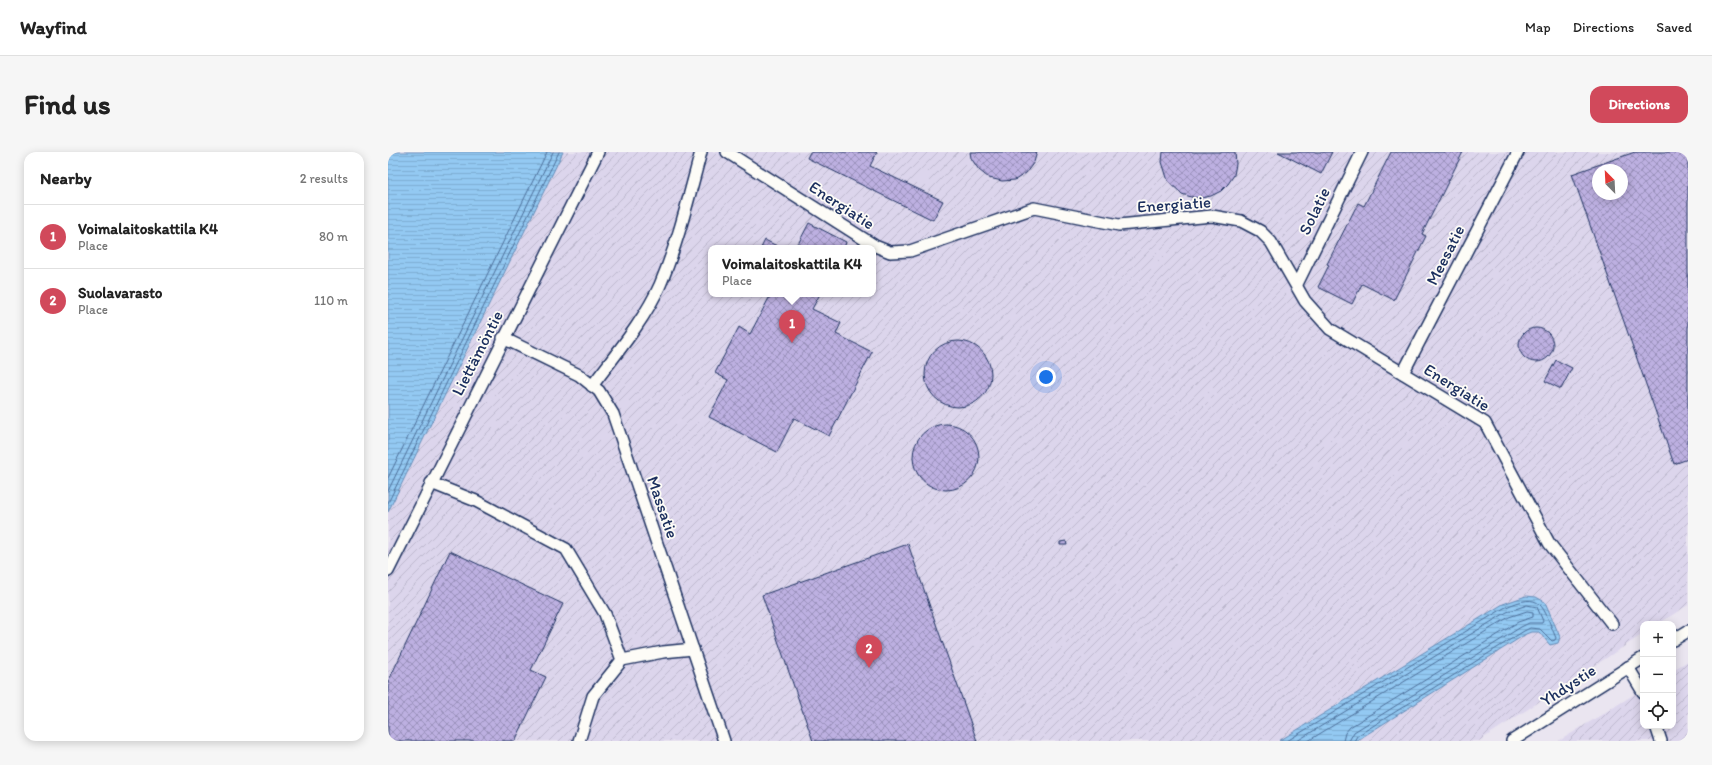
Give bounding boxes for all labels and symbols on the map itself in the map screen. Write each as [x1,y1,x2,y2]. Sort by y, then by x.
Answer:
north arrow [1592,164,1628,200]
street label: Energiatie [805,176,879,234]
street label: Solatie [1294,184,1334,238]
street label: Energiatie [1136,191,1212,217]
street label: Meesatie [1421,222,1469,288]
street label: Liettämöntie [447,307,507,399]
pin: 1 [779,310,805,343]
street label: Energiatie [1420,359,1494,415]
your location [1036,367,1056,387]
street label: Massatie [643,473,683,541]
pin: 2 [856,635,882,668]
street label: Yhdystie [1536,660,1600,710]

